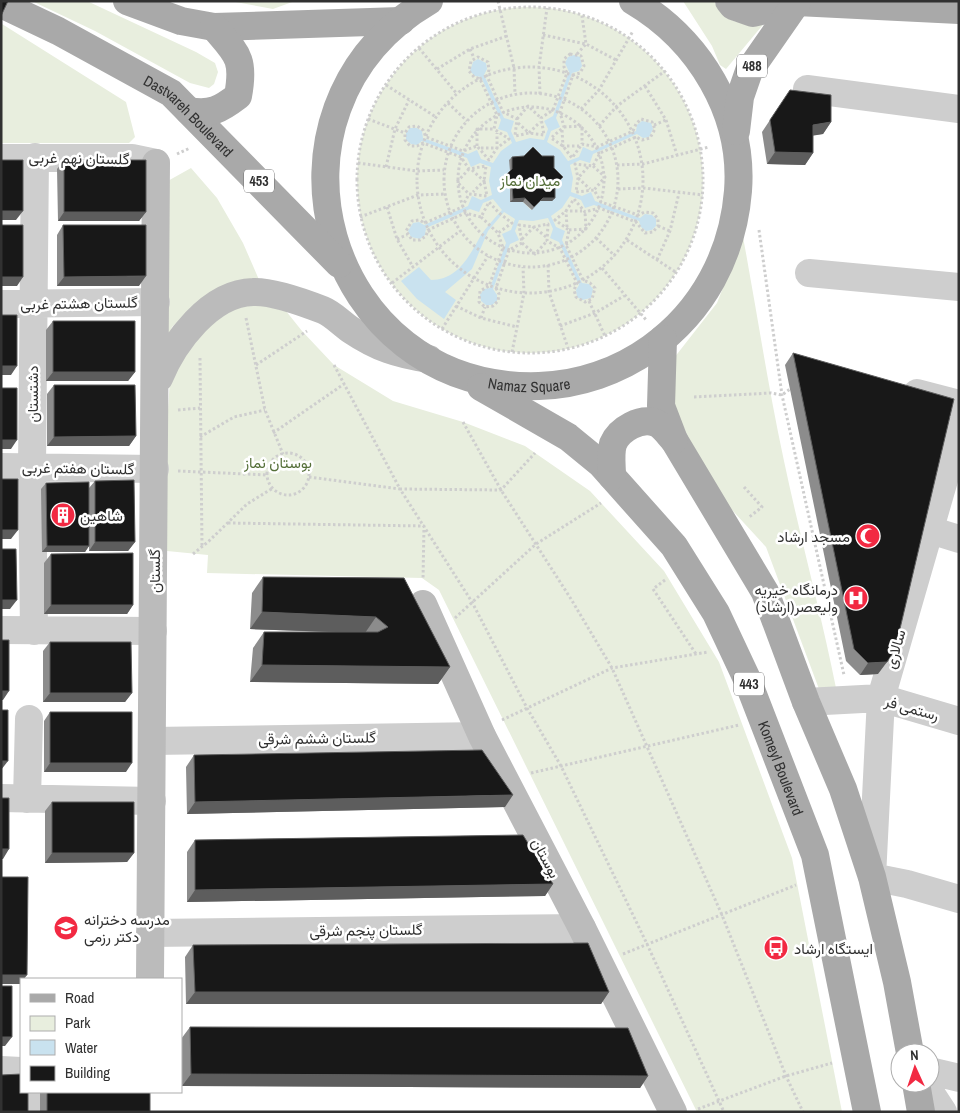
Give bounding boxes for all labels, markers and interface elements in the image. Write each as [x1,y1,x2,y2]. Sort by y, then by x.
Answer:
road number: 488 [737,54,767,78]
street label: Dastvareh Boulevard [140,70,238,161]
street label: گلستان نهم غربی [28,147,130,169]
road number: 453 [244,170,274,192]
park label: میدان نماز [499,170,560,191]
street label: گلستان هشتم غربی [20,291,138,315]
street label: دشتستان [22,366,43,422]
street label: Namaz Square [486,372,572,397]
park label: بوستان نماز [243,452,312,473]
street label: گلستان هفتم غربی [22,457,135,479]
building icon: شاهین [50,502,76,528]
place label: شاهین [80,505,123,526]
mosque icon: مسجد ارشاد [855,523,881,549]
place label: مسجد ارشاد [777,526,850,547]
street label: گلستان [144,549,165,593]
place label: درمانگاه خیریه ولیعصر(ارشاد) [754,579,838,617]
hospital icon: درمانگاه خیریه ولیعصر(ارشاد) [843,585,869,611]
street label: سالاری [879,627,911,671]
road number: 443 [734,672,764,696]
street label: رستمی فر [881,690,942,726]
street label: Komeyl Boulevard [754,717,809,818]
street label: گلستان ششم شرقی [258,726,376,750]
street label: بوستان [527,834,565,882]
place label: مدرسه دخترانه دکتر رزمی [84,909,170,947]
school or university icon: مدرسه دخترانه دکتر رزمی [53,915,79,941]
street label: گلستان پنجم شرقی [309,919,423,941]
bus stop icon: ایستگاه ارشاد [763,935,789,961]
place label: ایستگاه ارشاد [794,938,873,959]
legend [20,978,182,1093]
text: Road [65,987,94,1008]
text: Park [65,1012,91,1033]
text: Water [65,1037,97,1058]
north arrow [890,1043,940,1093]
text: N [910,1046,919,1064]
text: Building [65,1062,110,1083]

